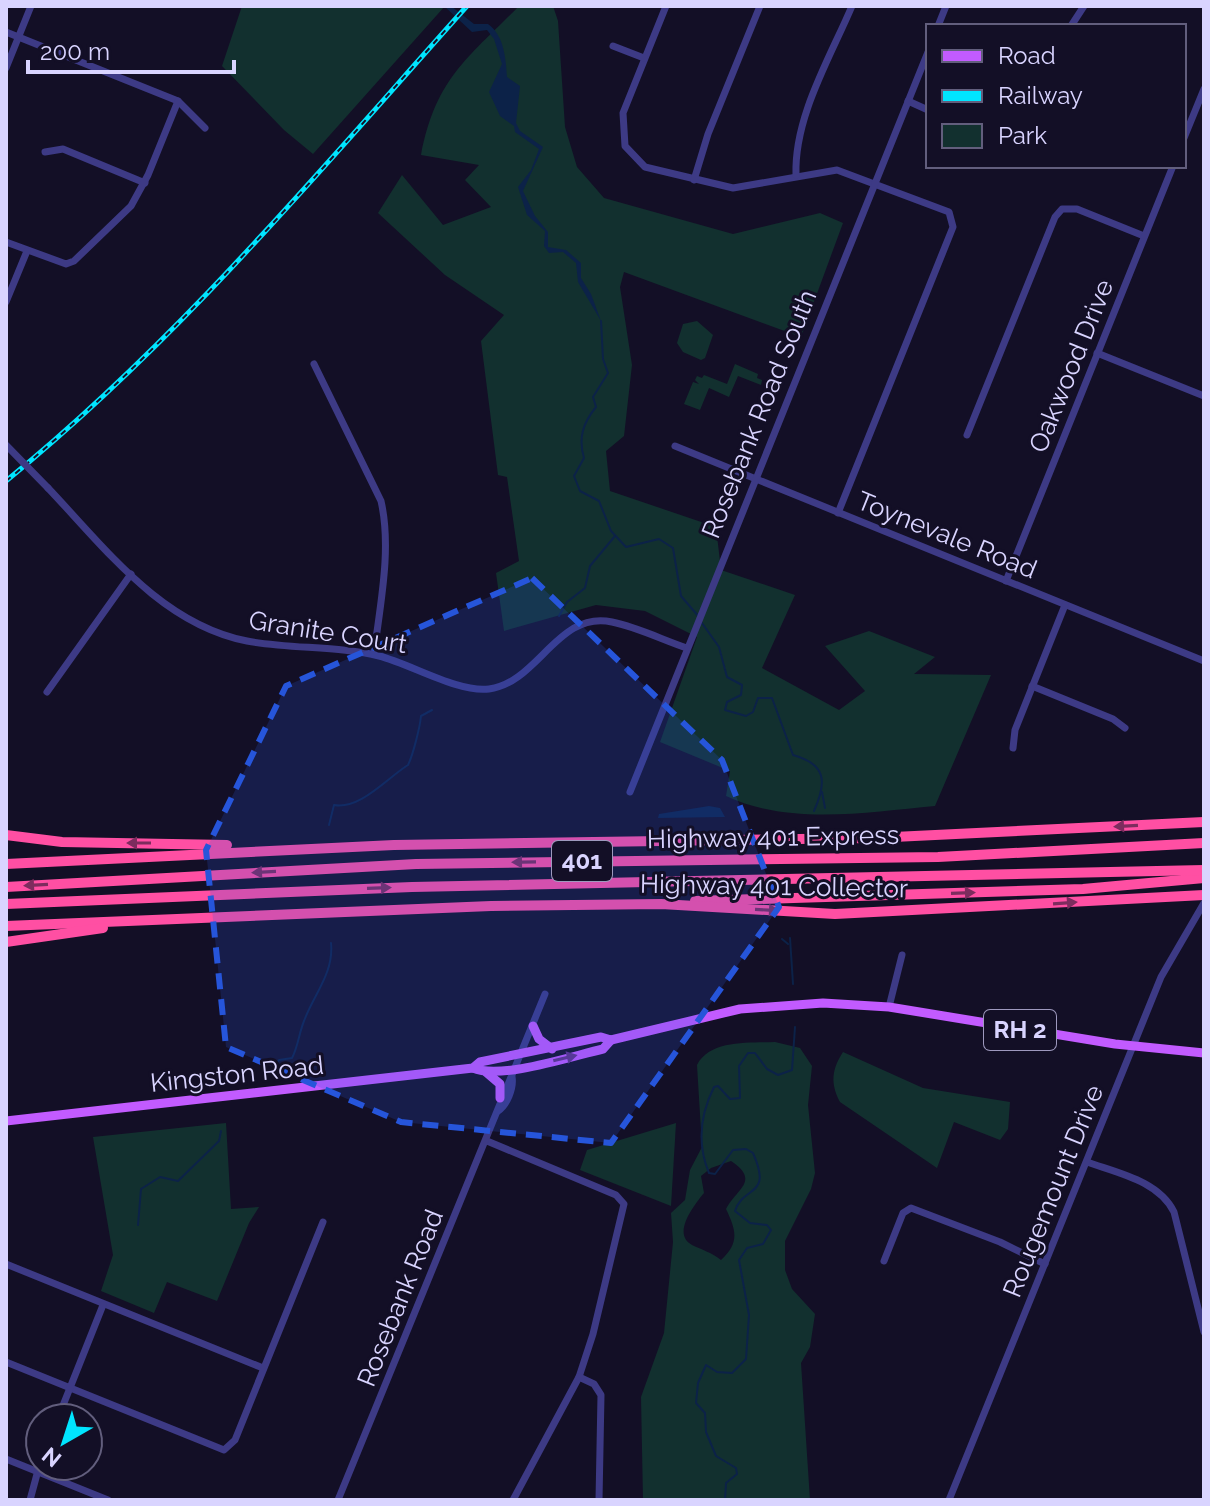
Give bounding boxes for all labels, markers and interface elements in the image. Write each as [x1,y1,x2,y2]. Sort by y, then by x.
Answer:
scale bar [28,24,234,74]
legend [926,24,1186,168]
text: 200 m [40,37,110,66]
text: Road [998,41,1056,70]
text: Railway [998,81,1083,110]
text: Park [998,121,1047,150]
street label: Oakwood Drive [1023,275,1119,457]
street label: Rosebank Road South [695,285,823,543]
street label: Toynevale Road [853,485,1041,585]
street label: Granite Court [247,605,409,659]
street label: Highway 401 Express [647,820,899,854]
one-way arrow [1113,820,1138,833]
one-way arrow [126,837,151,849]
road number: 401 [552,841,612,881]
one-way arrow [511,856,536,868]
one-way arrow [251,865,276,878]
street label: Highway 401 Collector [640,869,908,903]
one-way arrow [23,879,48,892]
one-way arrow [367,882,392,895]
one-way arrow [951,887,976,899]
one-way arrow [1053,896,1078,909]
one-way arrow [755,904,780,917]
road number: RH 2 [984,1010,1056,1050]
street label: Kingston Road [149,1050,325,1098]
one-way arrow [553,1051,578,1064]
street label: Rougemount Drive [997,1081,1109,1301]
street label: Rosebank Road [351,1205,449,1391]
north arrow [24,1402,104,1482]
text: N [37,1442,66,1473]

